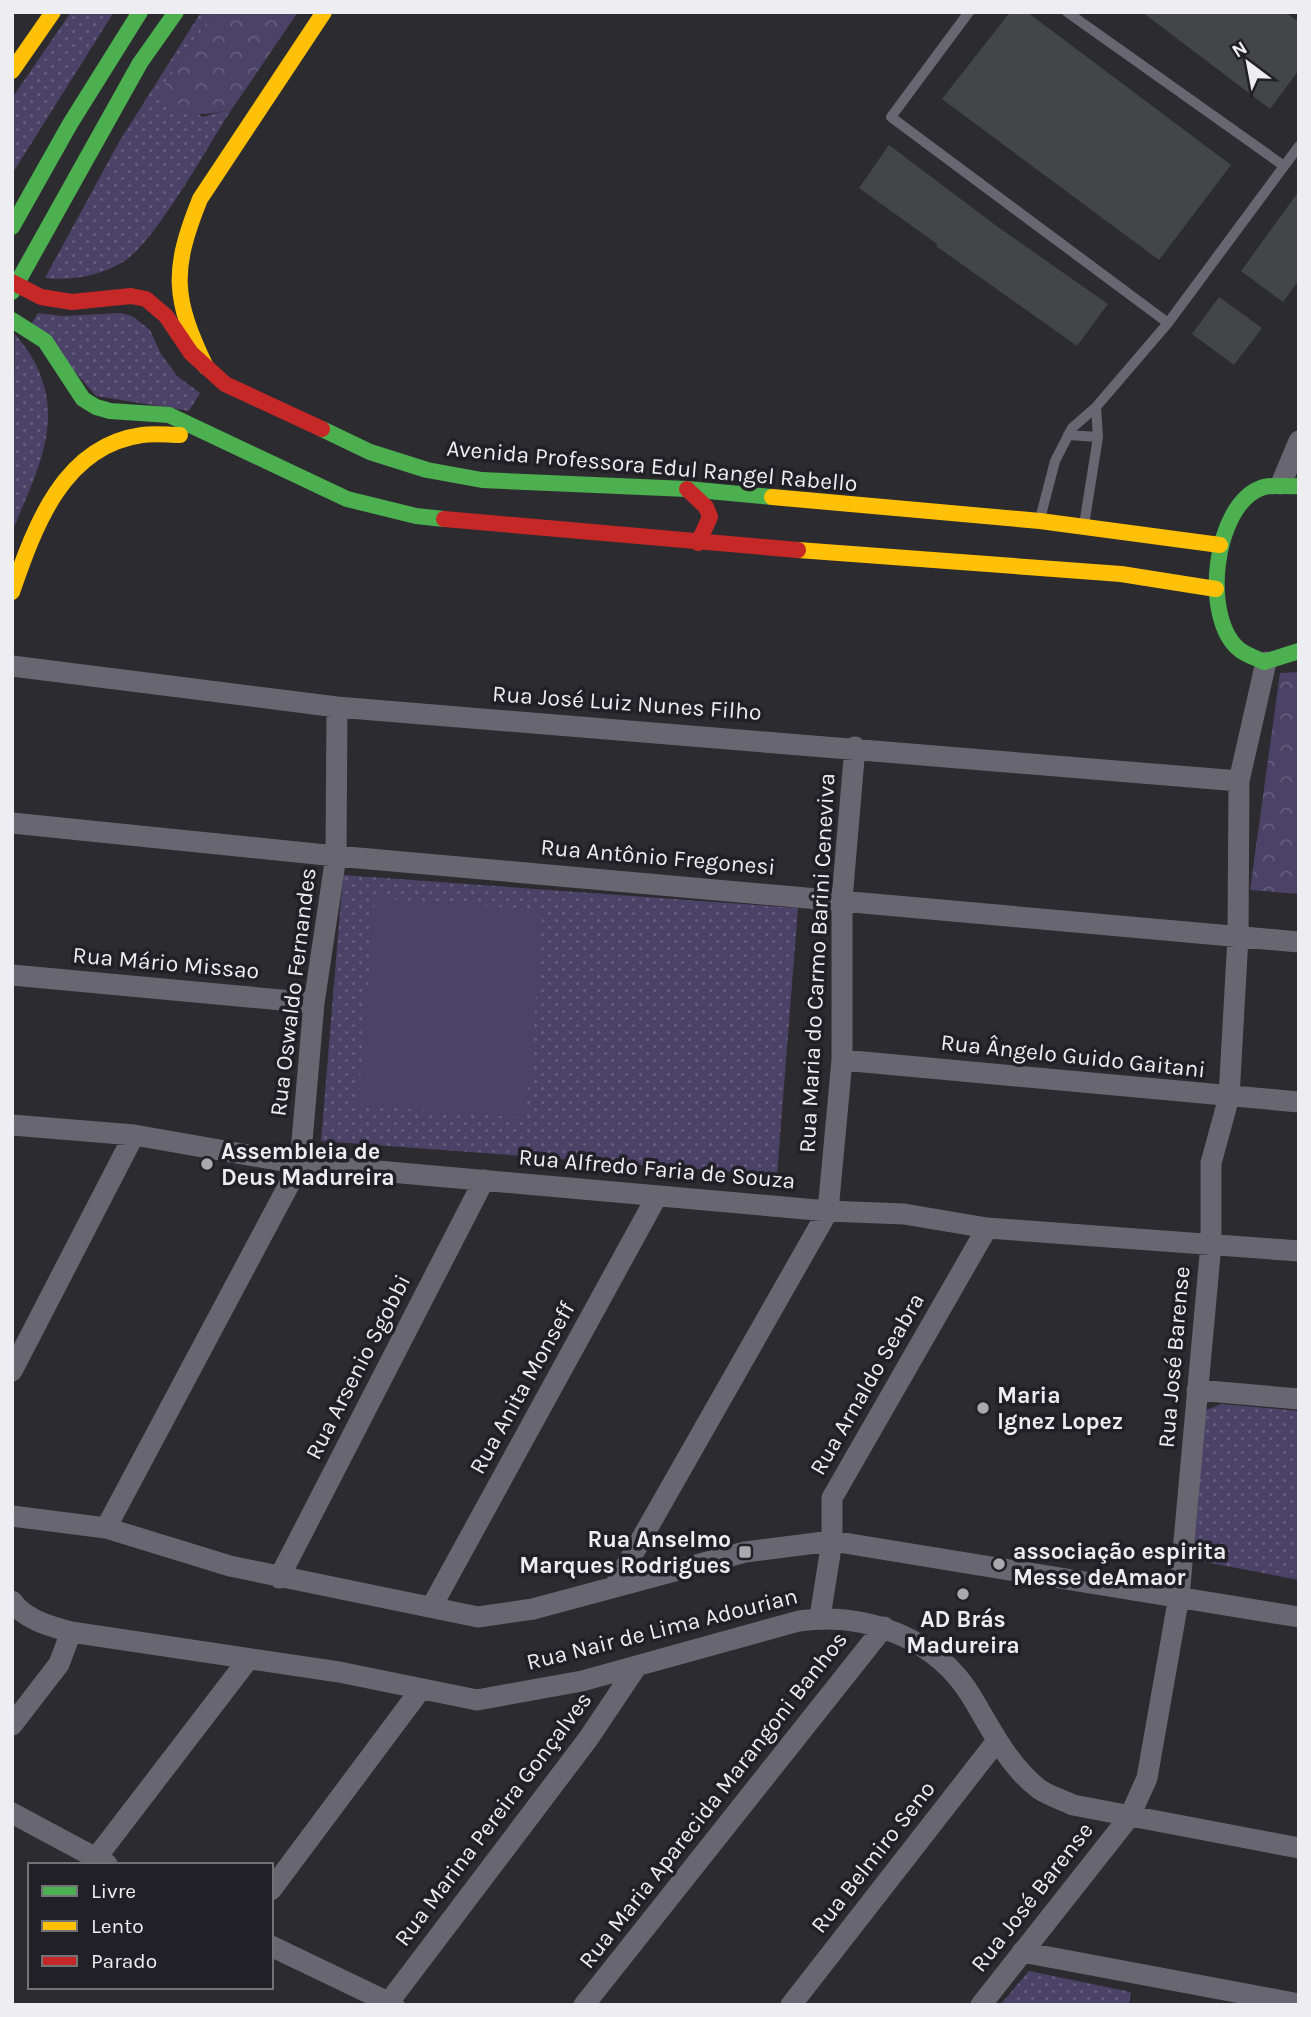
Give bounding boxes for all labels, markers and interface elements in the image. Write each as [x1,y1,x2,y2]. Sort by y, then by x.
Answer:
north arrow [1213,28,1283,98]
text: N [1228,36,1251,62]
street label: Avenida Professora Edul Rangel Rabello [445,435,859,497]
street label: Rua José Luiz Nunes Filho [491,680,763,726]
street label: Rua Maria do Carmo Barini Ceneviva [794,772,840,1154]
street label: Rua Antônio Fregonesi [539,833,777,881]
street label: Rua Oswaldo Fernandes [264,866,322,1118]
street label: Rua Mário Missao [72,941,260,985]
street label: Rua Ângelo Guido Gaitani [939,1029,1207,1083]
place label: Assembleia de Deus Madureira [221,1138,395,1191]
street label: Rua Alfredo Faria de Souza [517,1143,797,1195]
marker: Assembleia de Deus Madureira [199,1156,215,1172]
street label: Rua José Barense [1153,1265,1195,1449]
street label: Rua Arsenio Sgobbi [300,1270,416,1464]
street label: Rua Arnaldo Seabra [804,1288,930,1480]
street label: Rua Anita Monseff [464,1297,581,1479]
place label: Maria Ignez Lopez [997,1382,1123,1435]
marker: Maria Ignez Lopez [975,1400,991,1416]
place label: Rua Anselmo Marques Rodrigues [519,1526,731,1579]
place label: associação espirita Messe deAmaor [1013,1538,1226,1591]
marker: Rua Anselmo Marques Rodrigues [737,1544,753,1560]
marker: associação espirita Messe deAmaor [991,1556,1007,1572]
street label: Rua Nair de Lima Adourian [524,1582,800,1676]
marker: AD Brás Madureira [955,1586,971,1602]
place label: AD Brás Madureira [906,1606,1020,1659]
street label: Rua Maria Aparecida Marangoni Banhos [573,1626,853,1974]
street label: Rua Marina Pereira Gonçalves [389,1687,597,1951]
street label: Rua Belmiro Seno [805,1776,941,1938]
street label: Rua José Barense [965,1817,1099,1977]
legend [28,1863,273,1989]
text: Livre [91,1879,136,1903]
text: Lento [91,1914,144,1938]
text: Parado [91,1949,157,1973]

